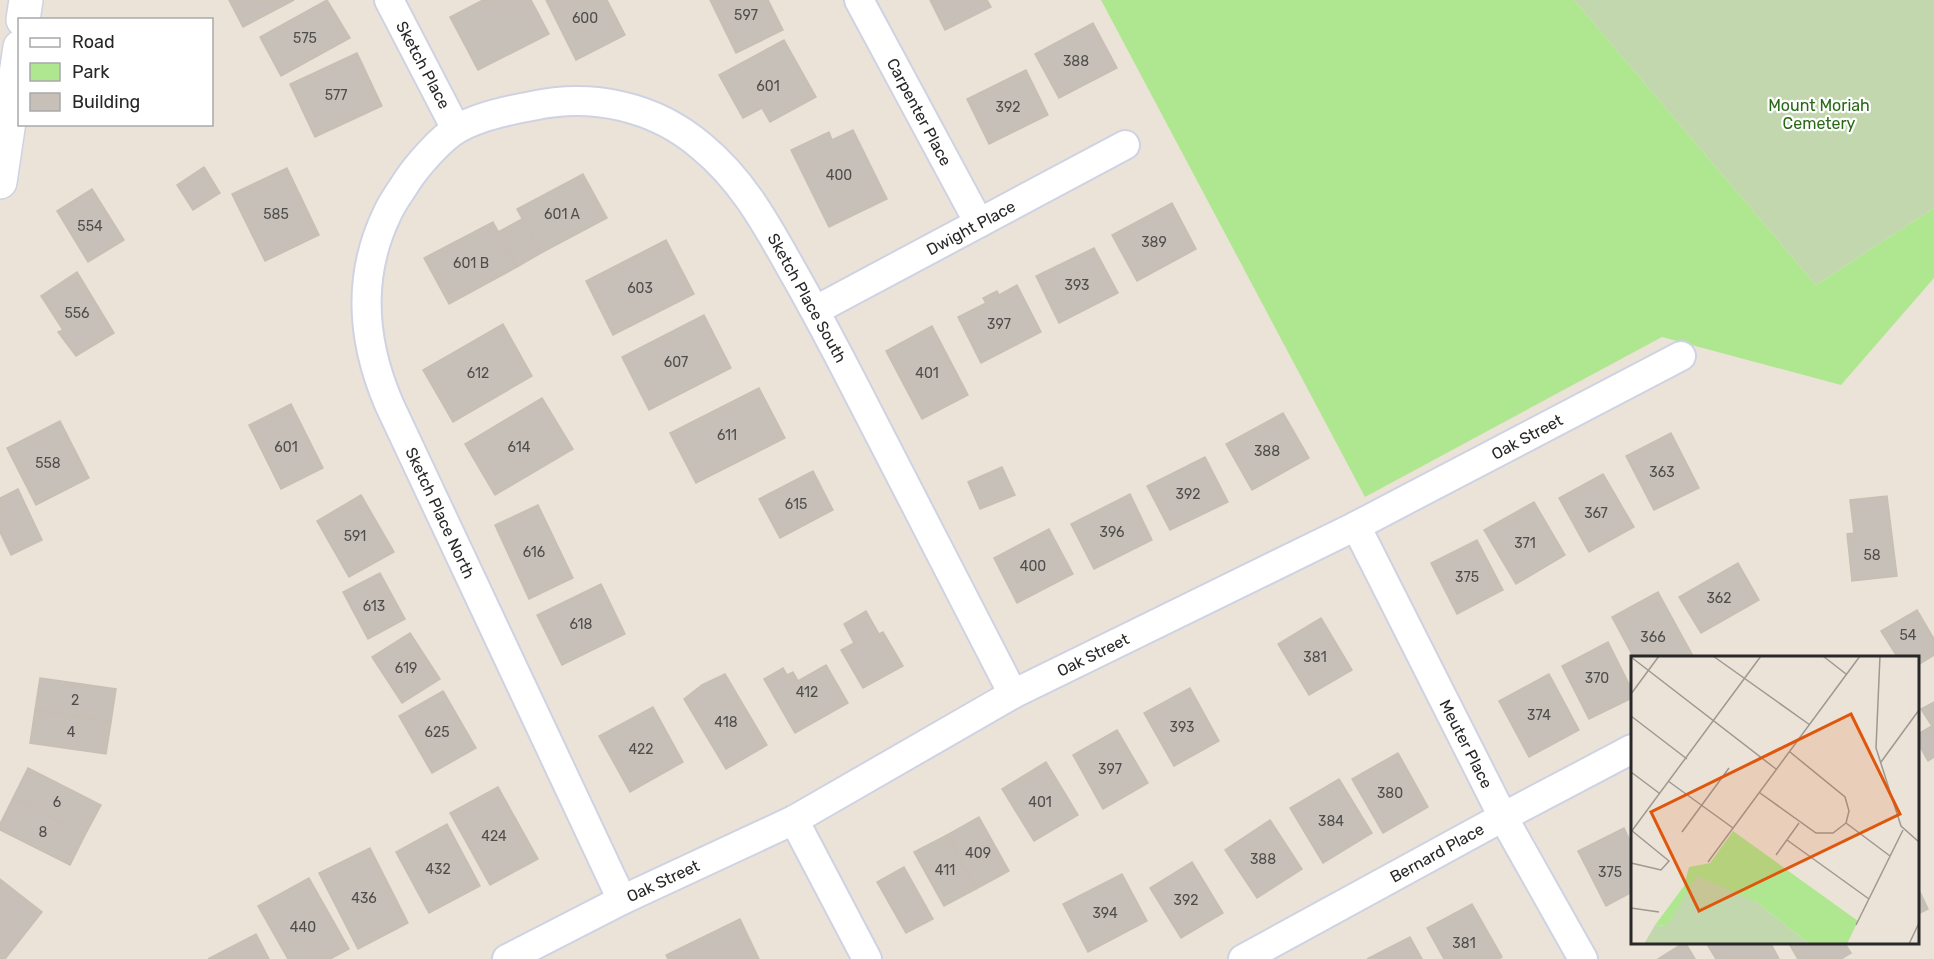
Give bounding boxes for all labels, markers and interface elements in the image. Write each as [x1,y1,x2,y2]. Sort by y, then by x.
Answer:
house number: 597 [734,7,758,24]
house number: 600 [572,10,598,27]
legend [18,18,213,126]
street label: Sketch Place [392,18,454,112]
house number: 575 [293,30,317,47]
text: Road [72,31,115,53]
house number: 388 [1063,53,1089,70]
street label: Carpenter Place [883,55,955,169]
text: Park [72,61,110,83]
house number: 601 [756,78,780,95]
house number: 577 [325,87,347,104]
text: Building [72,91,140,113]
park label: Mount Moriah Cemetery [1768,96,1870,133]
house number: 392 [996,99,1020,116]
house number: 400 [826,167,852,184]
street label: Dwight Place [923,197,1019,259]
house number: 585 [263,206,289,223]
house number: 601 A [544,206,581,223]
house number: 554 [77,218,103,235]
street label: Sketch Place South [764,230,850,366]
house number: 389 [1141,234,1167,251]
house number: 601 B [453,255,489,272]
house number: 393 [1065,277,1089,294]
house number: 603 [627,280,653,297]
house number: 556 [64,305,90,322]
house number: 397 [987,316,1011,333]
house number: 607 [664,354,688,371]
house number: 612 [467,365,489,382]
house number: 401 [915,365,939,382]
street label: Oak Street [1488,410,1566,464]
house number: 611 [717,427,737,444]
house number: 601 [274,439,298,456]
house number: 614 [508,439,531,456]
house number: 388 [1254,443,1280,460]
street label: Sketch Place North [401,444,479,582]
house number: 558 [35,455,61,472]
house number: 363 [1649,464,1675,481]
house number: 392 [1176,486,1200,503]
house number: 615 [785,496,807,513]
house number: 367 [1584,505,1608,522]
house number: 396 [1099,524,1125,541]
house number: 591 [344,528,366,545]
house number: 371 [1514,535,1536,552]
house number: 616 [523,544,545,561]
house number: 58 [1863,547,1881,564]
house number: 400 [1020,558,1046,575]
house number: 375 [1455,569,1479,586]
house number: 362 [1706,590,1732,607]
house number: 613 [363,598,385,615]
house number: 618 [569,616,593,633]
house number: 54 [1899,627,1917,644]
street label: Oak Street [1054,629,1132,681]
house number: 366 [1640,629,1666,646]
house number: 381 [1303,649,1327,666]
inset map [1631,656,1919,944]
house number: 619 [395,660,417,677]
house number: 370 [1585,670,1609,687]
house number: 412 [796,684,818,701]
house number: 2 [71,692,79,709]
street label: Meuter Place [1436,697,1496,792]
house number: 374 [1527,707,1551,724]
house number: 418 [714,714,738,731]
house number: 393 [1170,719,1194,736]
house number: 4 [67,724,76,741]
house number: 625 [425,724,449,741]
house number: 422 [628,741,654,758]
house number: 397 [1098,761,1122,778]
house number: 380 [1377,785,1403,802]
house number: 6 [53,794,61,811]
house number: 401 [1028,794,1052,811]
house number: 384 [1318,813,1344,830]
street label: Bernard Place [1387,819,1487,887]
house number: 8 [39,824,48,841]
house number: 424 [481,828,507,845]
house number: 409 [965,845,991,862]
house number: 388 [1250,851,1276,868]
street label: Oak Street [624,856,702,906]
house number: 432 [425,861,451,878]
house number: 411 [935,862,955,879]
house number: 375 [1598,864,1622,881]
house number: 436 [351,890,377,907]
house number: 392 [1174,892,1198,909]
house number: 394 [1092,905,1118,922]
house number: 440 [290,919,316,936]
house number: 381 [1452,935,1476,952]

